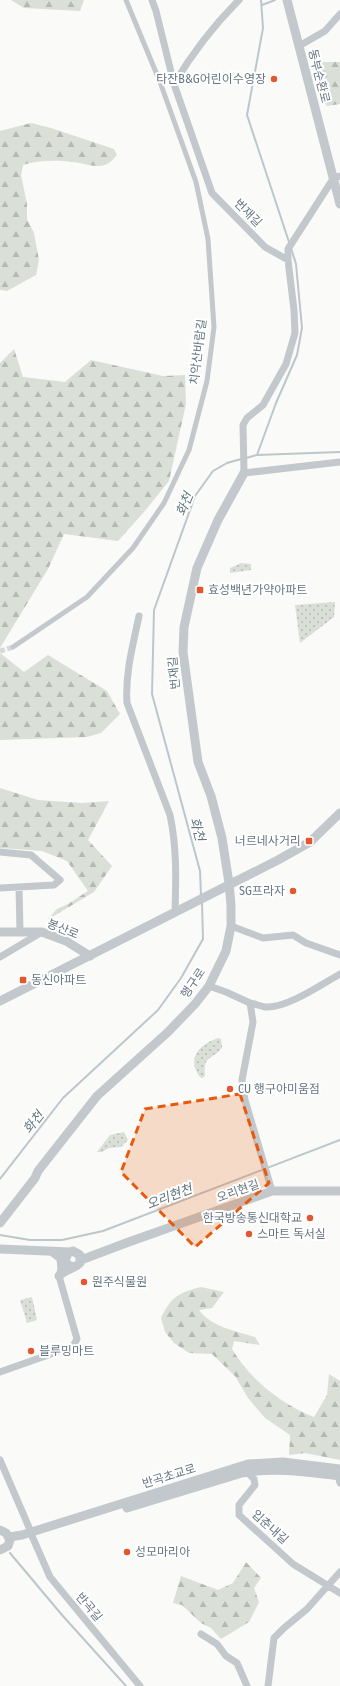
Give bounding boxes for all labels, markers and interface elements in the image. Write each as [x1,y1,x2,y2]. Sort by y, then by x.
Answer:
street label: 동부순환로 [306,48,332,104]
place label: 타잔B&G어린이수영장 [156,72,266,86]
marker: 타잔B&G어린이수영장 [269,74,279,84]
street label: 번재길 [231,196,265,230]
street label: 치악산바람길 [187,318,209,386]
water label: 화천 [173,489,196,518]
place label: 효성백년가약아파트 [208,583,307,597]
marker: 효성백년가약아파트 [195,585,205,595]
street label: 번재길 [165,656,183,690]
water label: 화천 [187,816,208,844]
place label: 너르네사거리 [235,834,301,848]
marker: 너르네사거리 [304,836,314,846]
place label: SG프라자 [239,884,285,898]
marker: SG프라자 [288,886,298,896]
street label: 봉산로 [45,916,81,942]
street label: 행구로 [178,965,208,1001]
place label: 동신아파트 [31,973,86,987]
marker: 동신아파트 [18,975,28,985]
place label: CU 행구아미움점 [238,1082,320,1096]
marker: CU 행구아미움점 [225,1084,235,1094]
water label: 화천 [20,1107,47,1136]
street label: 오리현길 [215,1177,261,1205]
water label: 오리현천 [144,1181,195,1212]
place label: 한국방송통신대학교 [203,1211,302,1225]
marker: 한국방송통신대학교 [305,1213,315,1223]
place label: 스마트 독서실 [257,1227,326,1241]
marker: 스마트 독서실 [244,1229,254,1239]
place label: 원주식물원 [92,1275,147,1289]
marker: 원주식물원 [79,1277,89,1287]
place label: 블루밍마트 [39,1344,94,1358]
marker: 블루밍마트 [26,1346,36,1356]
street label: 반곡초교로 [141,1461,197,1491]
street label: 입춘내길 [249,1507,291,1547]
place label: 성모마리아 [135,1545,190,1559]
marker: 성모마리아 [122,1547,132,1557]
street label: 반곡길 [73,1590,105,1624]

